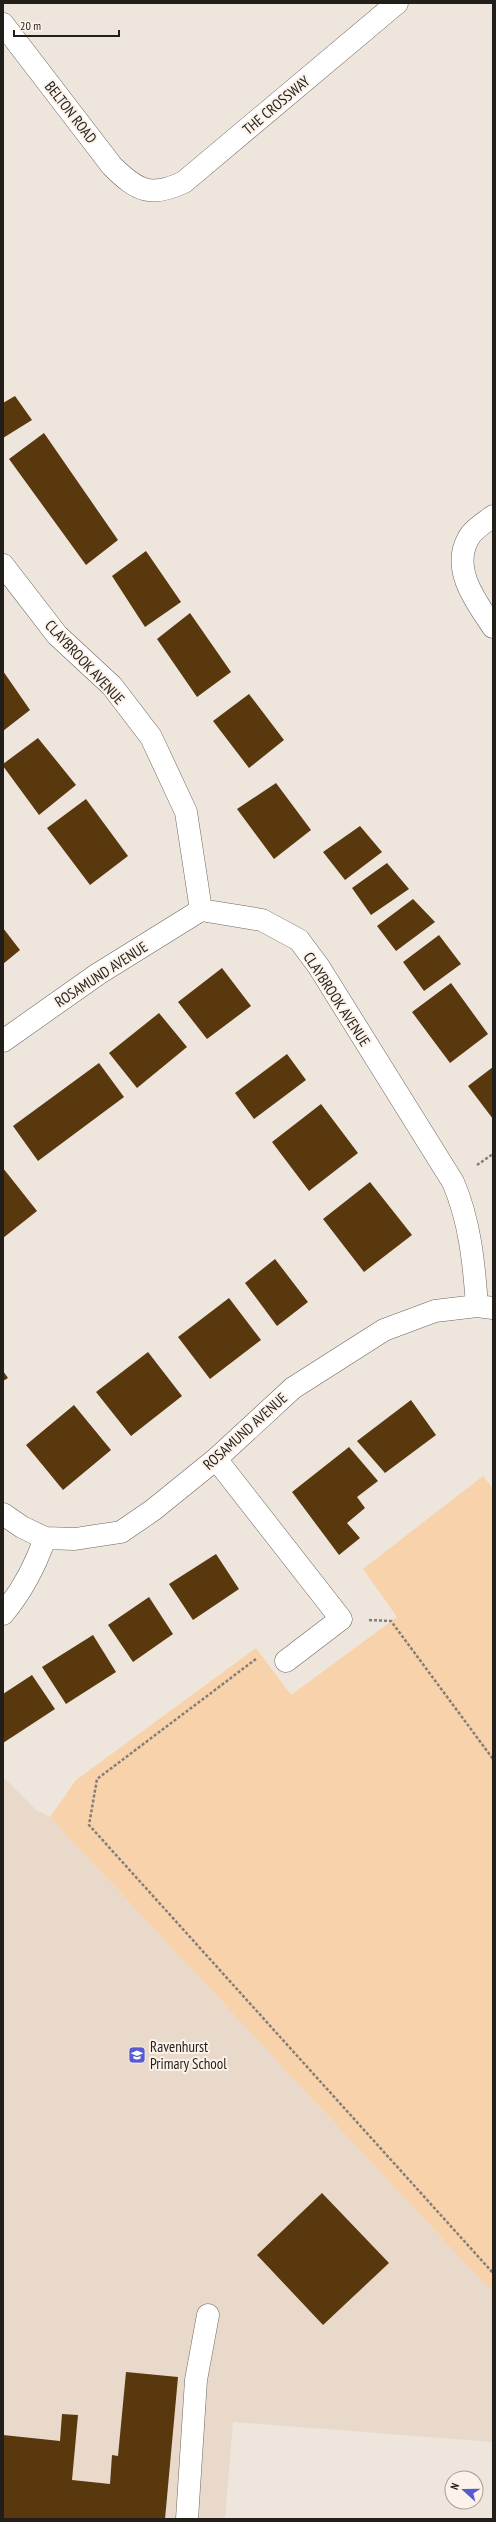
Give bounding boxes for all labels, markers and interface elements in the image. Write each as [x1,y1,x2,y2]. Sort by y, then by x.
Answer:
scale bar [14,12,119,38]
text: 20 m [20,18,41,33]
street label: THE CROSSWAY [239,71,314,139]
street label: BELTON ROAD [41,77,101,147]
street label: CLAYBROOK AVENUE [41,616,129,708]
street label: ROSAMUND AVENUE [51,937,151,1011]
street label: CLAYBROOK AVENUE [299,948,375,1050]
street label: ROSAMUND AVENUE [199,1388,291,1474]
place label: Ravenhurst Primary School [150,2037,227,2073]
school or university icon: Ravenhurst Primary School [127,2045,147,2065]
north arrow [444,2470,484,2510]
text: N [447,2481,462,2492]

